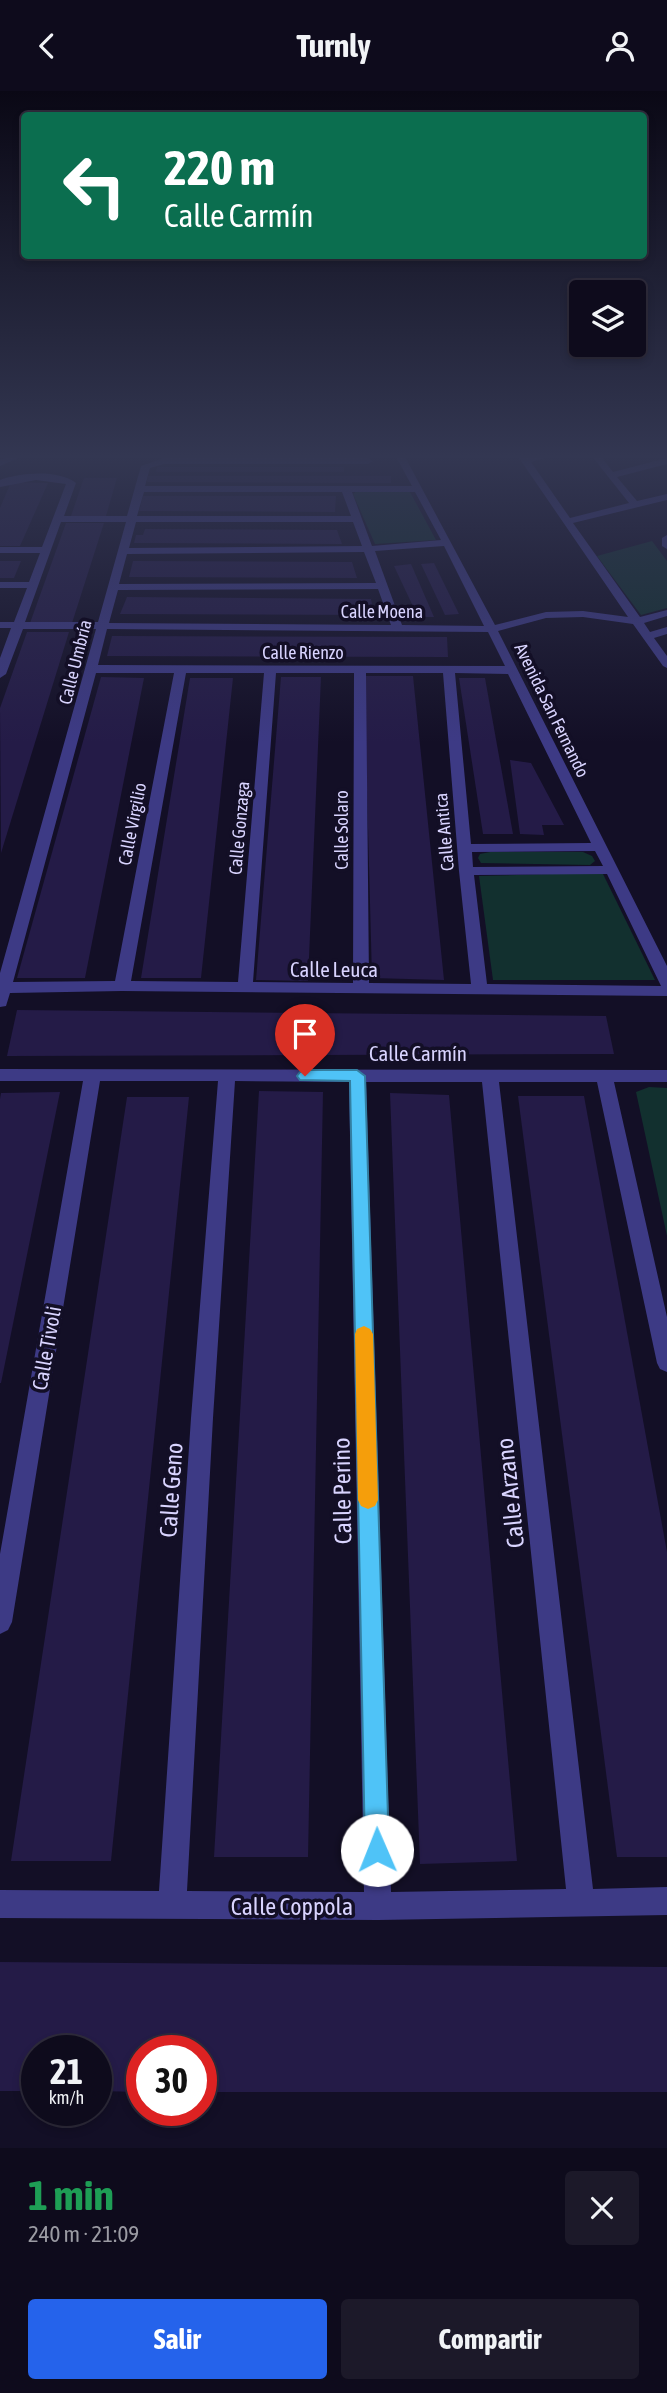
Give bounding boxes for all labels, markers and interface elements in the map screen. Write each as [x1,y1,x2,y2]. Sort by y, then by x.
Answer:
icon: back [28,27,66,65]
text: Turnly [296,27,371,64]
icon: person [601,27,639,65]
text: 220 m [164,139,275,195]
icon: left [49,140,140,231]
text: Calle Carmín [164,197,313,234]
map controls [569,280,646,357]
button: layers [569,280,646,357]
street label: Calle Moena [341,601,423,622]
street label: Calle Umbría [54,618,96,706]
street label: Avenida San Fernando [510,639,594,781]
street label: Calle Rienzo [262,642,344,663]
street label: Calle Gonzaga [224,780,254,876]
street label: Calle Virgilio [114,781,150,867]
street label: Calle Solaro [331,790,352,870]
street label: Calle Antica [430,792,458,872]
street label: Calle Leuca [290,957,378,981]
pin [275,1004,335,1076]
icon: arrive [286,1015,324,1053]
street label: Calle Carmín [369,1041,467,1065]
street label: Calle Tivoli [27,1304,65,1392]
street label: Calle Perino [328,1437,356,1545]
street label: Calle Arzano [491,1437,529,1549]
street label: Calle Geno [154,1442,188,1538]
position arrow [340,1813,414,1887]
street label: Calle Coppola [231,1893,353,1920]
speed limit sign: 30 [126,2035,217,2126]
text: 21 [50,2051,83,2091]
text: km/h [49,2087,84,2108]
text: 1 min [28,2171,114,2219]
button: close [565,2171,639,2245]
text: 240 m · 21:09 [28,2221,139,2247]
button: Salir [28,2299,327,2379]
button: Compartir [341,2299,639,2379]

